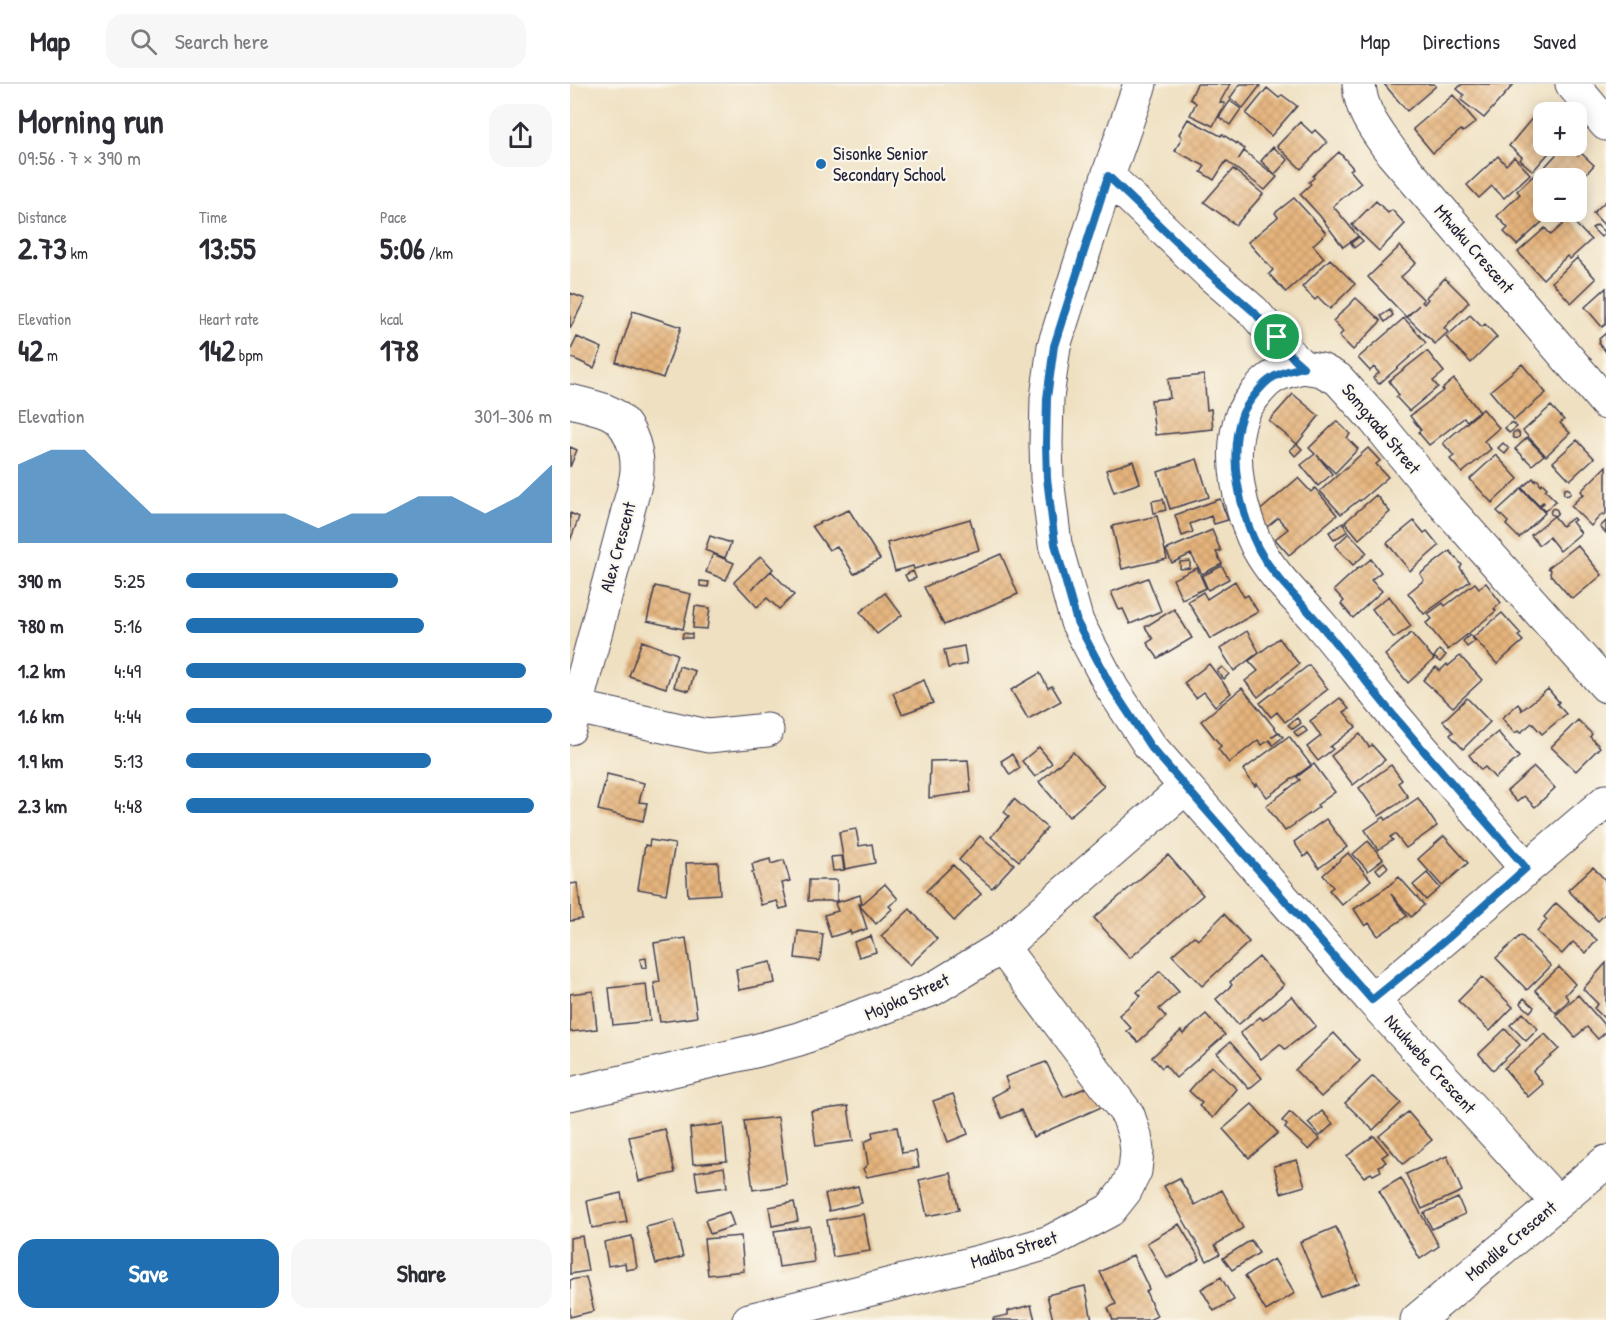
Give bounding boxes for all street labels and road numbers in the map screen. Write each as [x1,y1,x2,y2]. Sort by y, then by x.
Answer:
street label: Mtwaku Crescent [1429,199,1521,299]
street label: Somgxada Street [1336,378,1427,480]
street label: Alex Crescent [593,498,642,595]
street label: Mojoka Street [861,966,954,1026]
street label: Nxukwebe Crescent [1379,1009,1482,1119]
street label: Mondile Crescent [1460,1194,1562,1286]
street label: Madiba Street [967,1224,1061,1275]

